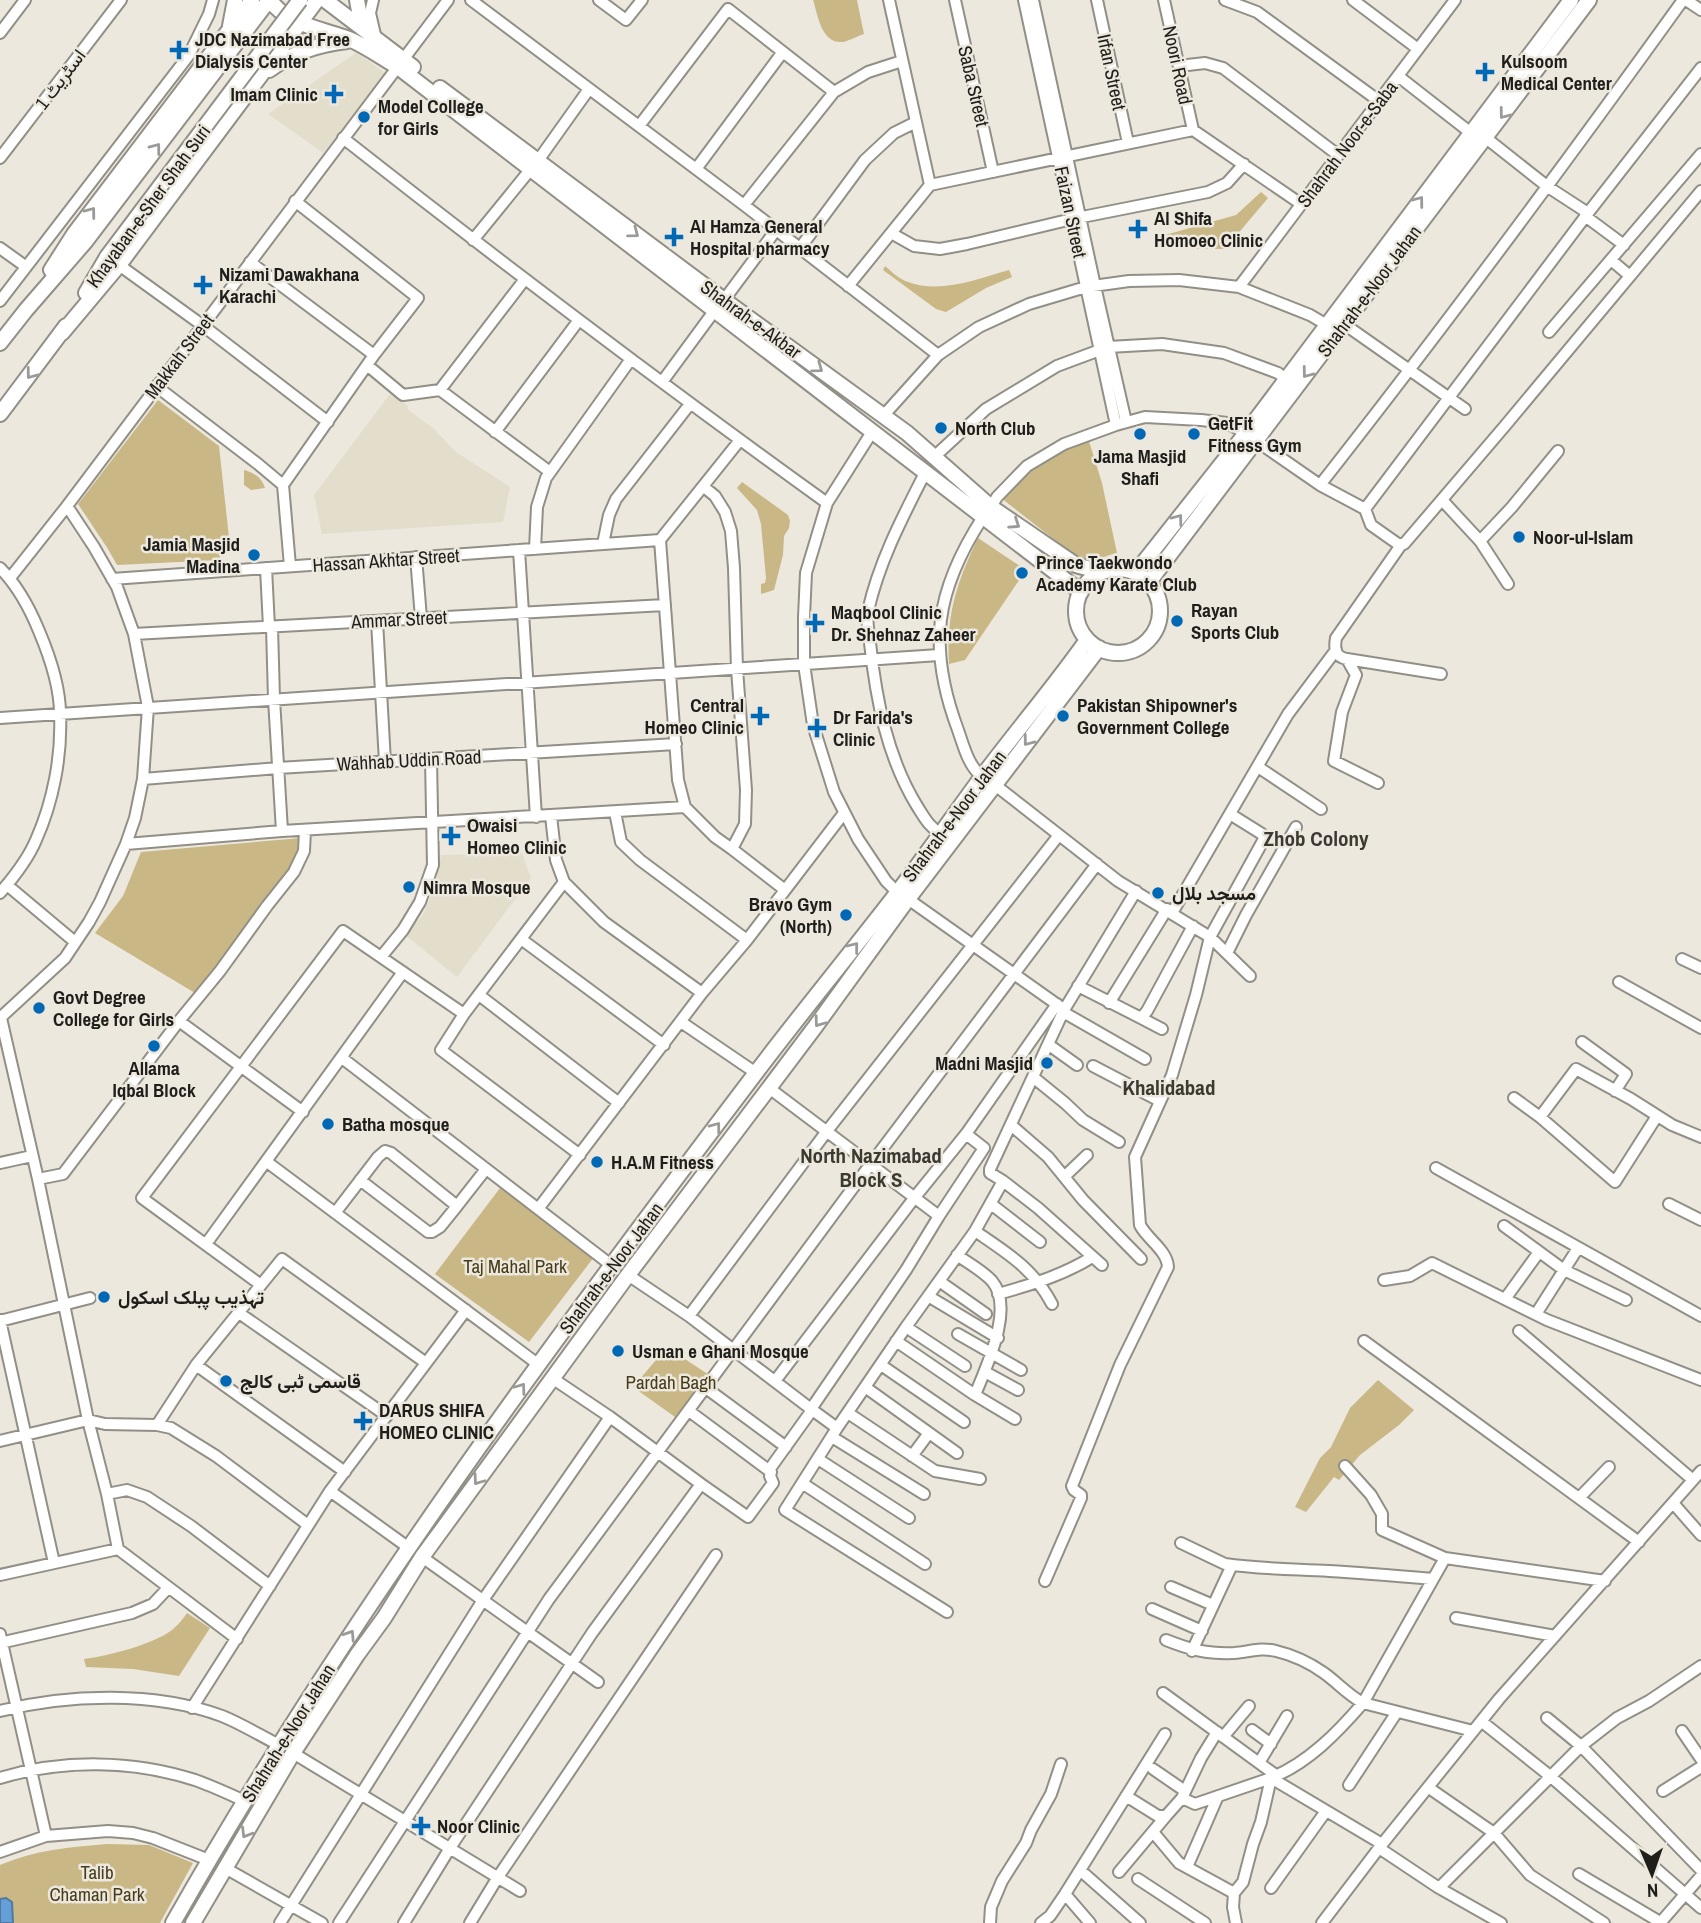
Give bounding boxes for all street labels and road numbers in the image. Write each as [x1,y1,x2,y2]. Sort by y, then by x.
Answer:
street label: Noori Road [1157,23,1199,107]
street label: Irfan Street [1091,32,1133,113]
street label: اسٹریٹ 1 [29,43,91,115]
street label: Saba Street [952,43,996,130]
street label: Shahrah Noor-e-Saba [1291,75,1403,213]
street label: Khayaban-e-Sher Shah Suri [80,119,216,293]
street label: Faizan Street [1049,164,1093,261]
street label: Shahrah-e-Noor Jahan [1311,220,1427,362]
street label: Shahrah-e-Akbar [695,274,807,365]
street label: Makkah Street [138,308,220,404]
street label: Hassan Akhtar Street [312,542,461,578]
street label: Ammar Street [349,603,448,635]
street label: Wahhab Uddin Road [336,743,482,777]
street label: Shahrah-e-Noor Jahan [896,745,1012,887]
street label: Shahrah-e-Noor Jahan [553,1197,669,1339]
street label: Shahrah-e-Noor Jahan [235,1659,341,1807]

